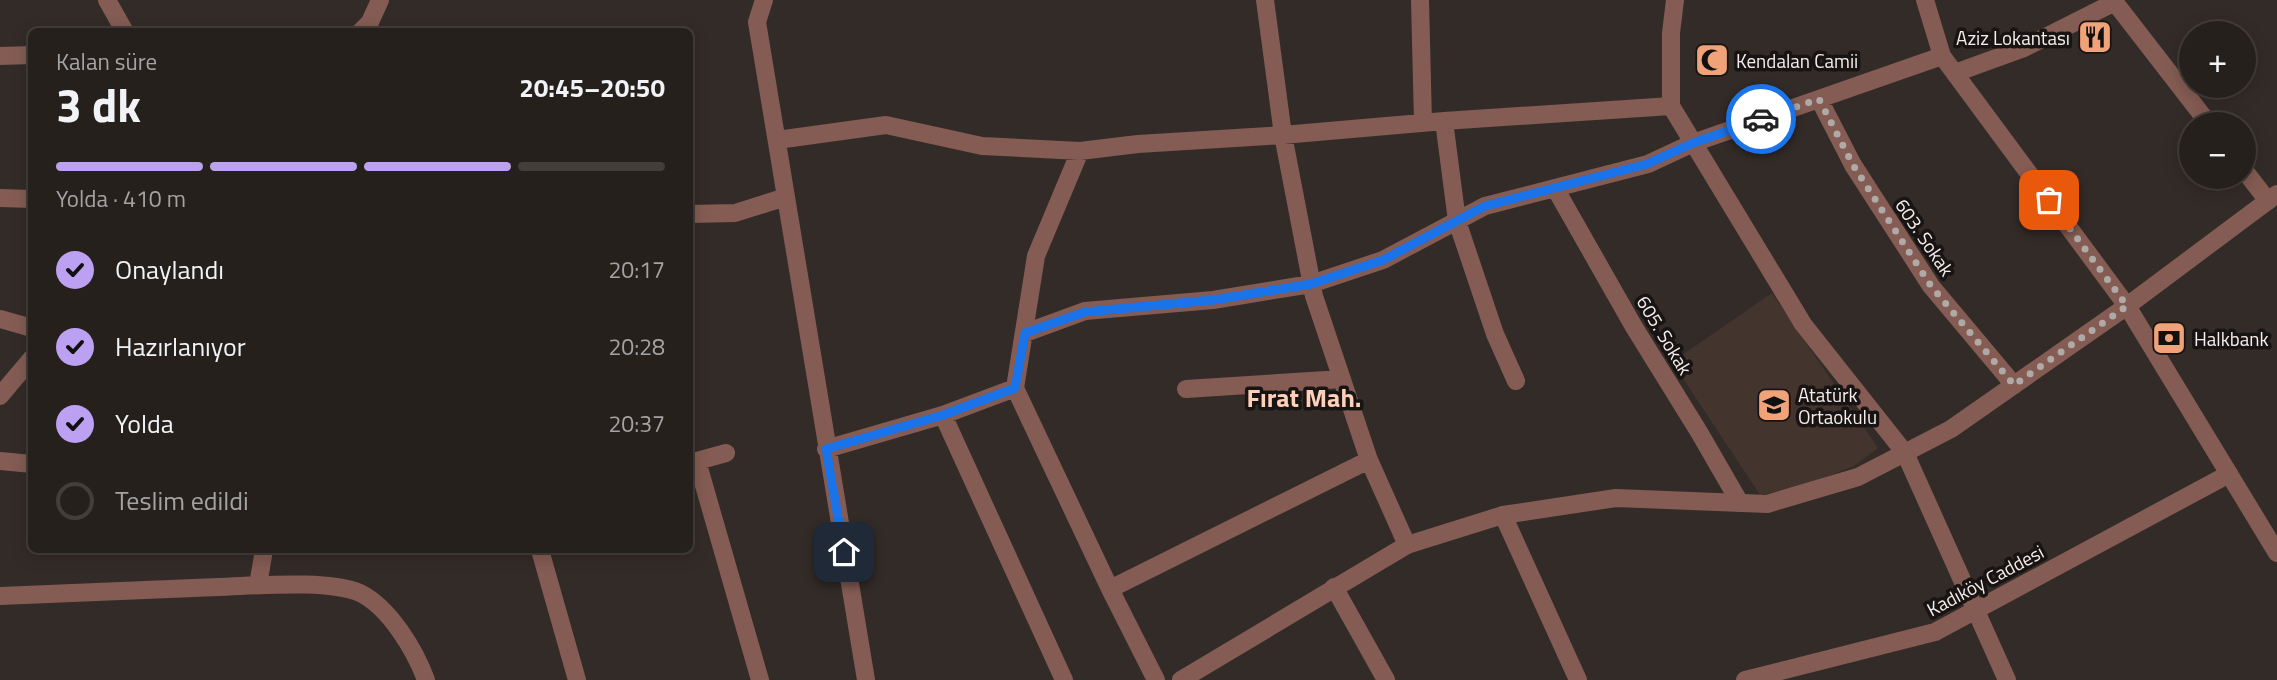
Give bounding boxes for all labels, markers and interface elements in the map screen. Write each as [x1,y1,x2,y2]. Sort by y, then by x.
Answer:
restaurant icon: Aziz Lokantası [2076,18,2114,56]
map controls [2179,21,2256,189]
button: + [2179,21,2256,98]
place label: Aziz Lokantası [1956,23,2070,52]
mosque icon: Kendalan Camii [1693,41,1731,79]
text: Kalan süre [56,44,157,79]
place label: Kendalan Camii [1736,46,1858,75]
text: 20:45–20:50 [519,68,665,107]
text: 3 dk [56,70,141,140]
courier [1726,84,1796,154]
icon: car [1742,100,1780,138]
button: − [2179,112,2256,189]
pin [2019,170,2079,230]
text: Yolda · 410 m [56,181,186,216]
icon: bag [2030,181,2068,219]
street label: 603. Sokak [1888,192,1962,282]
text: Onaylandı [115,250,224,289]
icon: check [56,251,94,289]
text: 20:17 [608,252,665,287]
street label: 605. Sokak [1630,290,1700,380]
bank icon: Halkbank [2150,319,2188,357]
place label: Halkbank [2194,324,2269,353]
text: Hazırlanıyor [115,327,246,366]
icon: check [56,328,94,366]
text: 20:28 [608,329,665,364]
district label: Fırat Mah. [1247,378,1361,417]
place label: Atatürk Ortaokulu [1798,380,1877,431]
school or university icon: Atatürk Ortaokulu [1755,386,1793,424]
text: Yolda [115,404,174,443]
icon: check [56,405,94,443]
text: 20:37 [608,406,665,441]
text: Teslim edildi [115,481,249,520]
pin [814,522,874,582]
icon: home [825,533,863,571]
street label: Kadıköy Caddesi [1921,537,2049,623]

